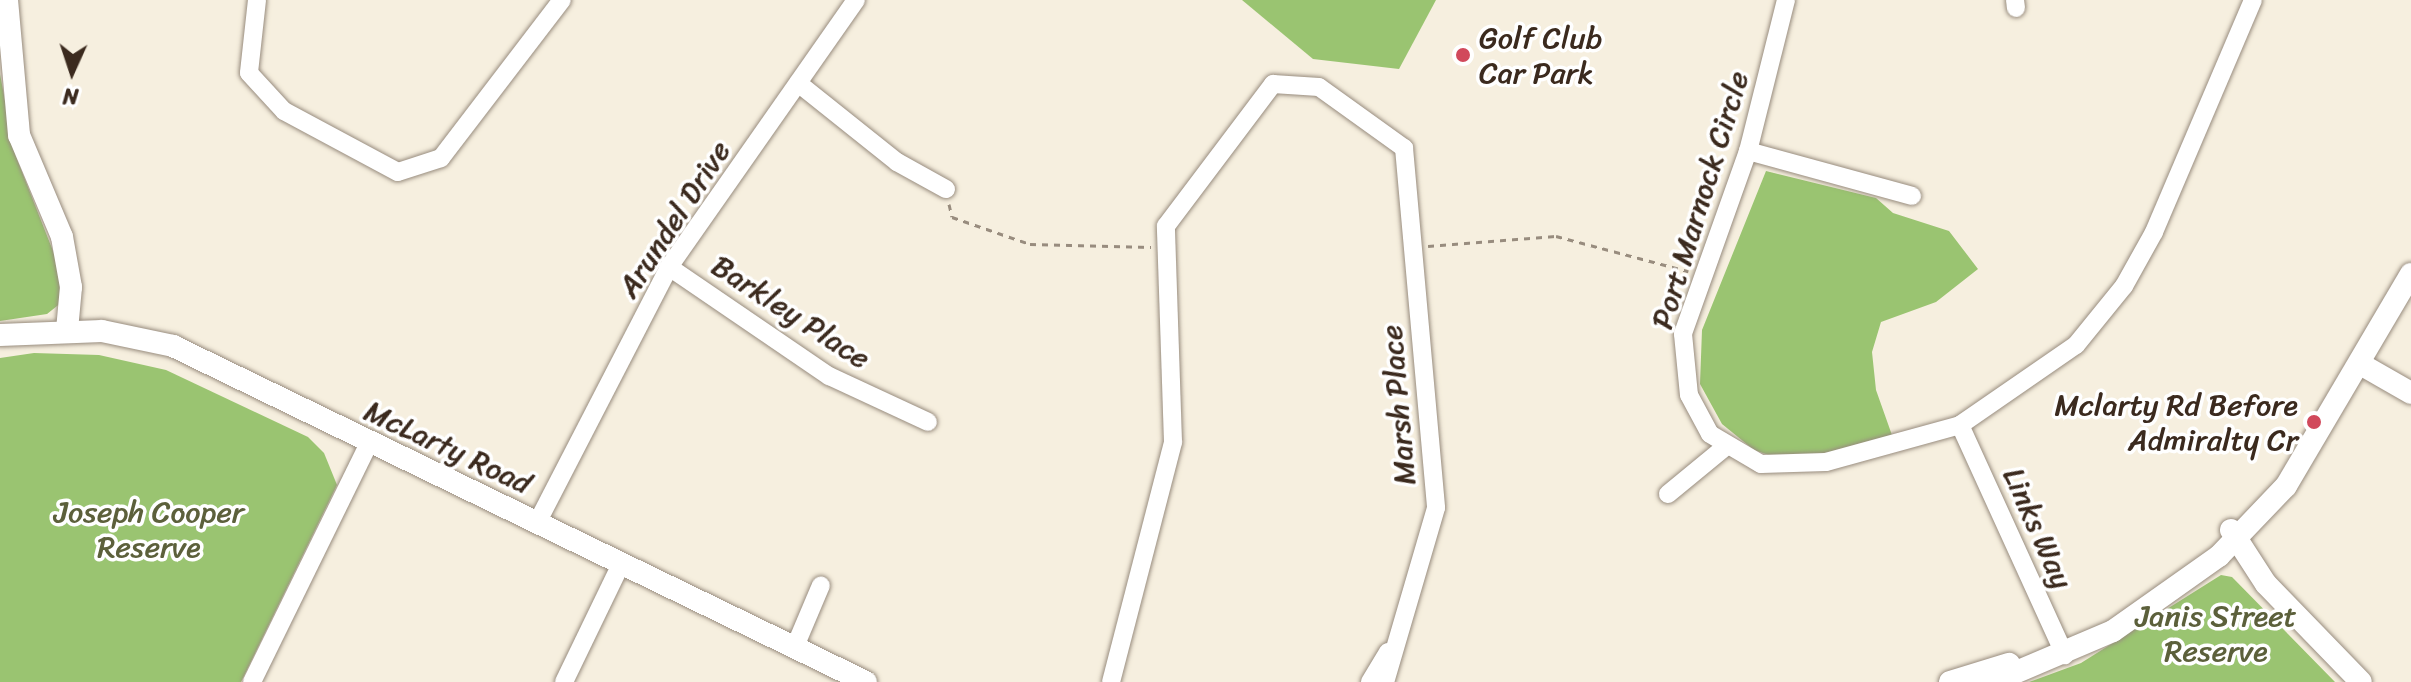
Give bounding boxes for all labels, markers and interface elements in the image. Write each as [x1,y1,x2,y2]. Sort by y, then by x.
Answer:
place label: Golf Club Car Park [1479,20,1602,90]
north arrow [32,32,112,112]
marker: Golf Club Car Park [1454,46,1472,64]
street label: Port Marnock Circle [1644,67,1756,333]
text: N [62,77,79,116]
street label: Arundel Drive [610,134,738,304]
street label: Barkley Place [705,247,877,377]
street label: Marsh Place [1373,323,1423,487]
place label: Mclarty Rd Before Admiralty Cr [2055,387,2298,458]
street label: McLarty Road [359,393,537,501]
marker: Mclarty Rd Before Admiralty Cr [2305,413,2323,431]
street label: Links Way [1996,462,2080,594]
park label: Joseph Cooper Reserve [54,494,244,564]
park label: Janis Street Reserve [2135,598,2297,668]

